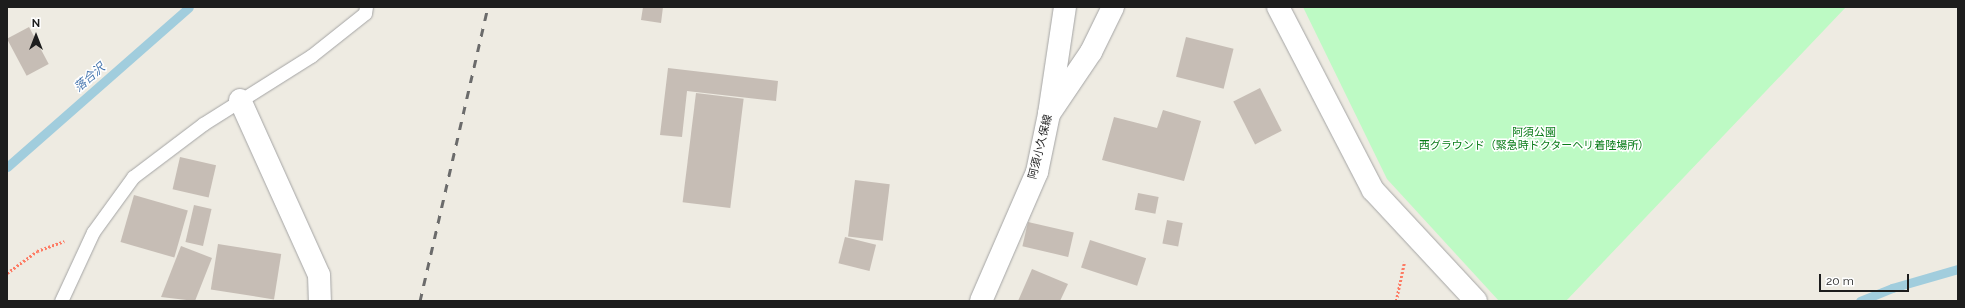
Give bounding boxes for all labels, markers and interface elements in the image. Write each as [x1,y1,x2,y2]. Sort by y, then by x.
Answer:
north arrow [16,16,56,56]
text: N [32,17,40,30]
water label: 落合沢 [72,61,108,95]
street label: 阿須小久保線 [1027,113,1055,181]
park label: 阿須公園 西グラウンド（緊急時ドクターヘリ着陸場所） [1419,127,1649,153]
scale bar [1821,266,1911,292]
text: 20 m [1826,274,1854,288]

